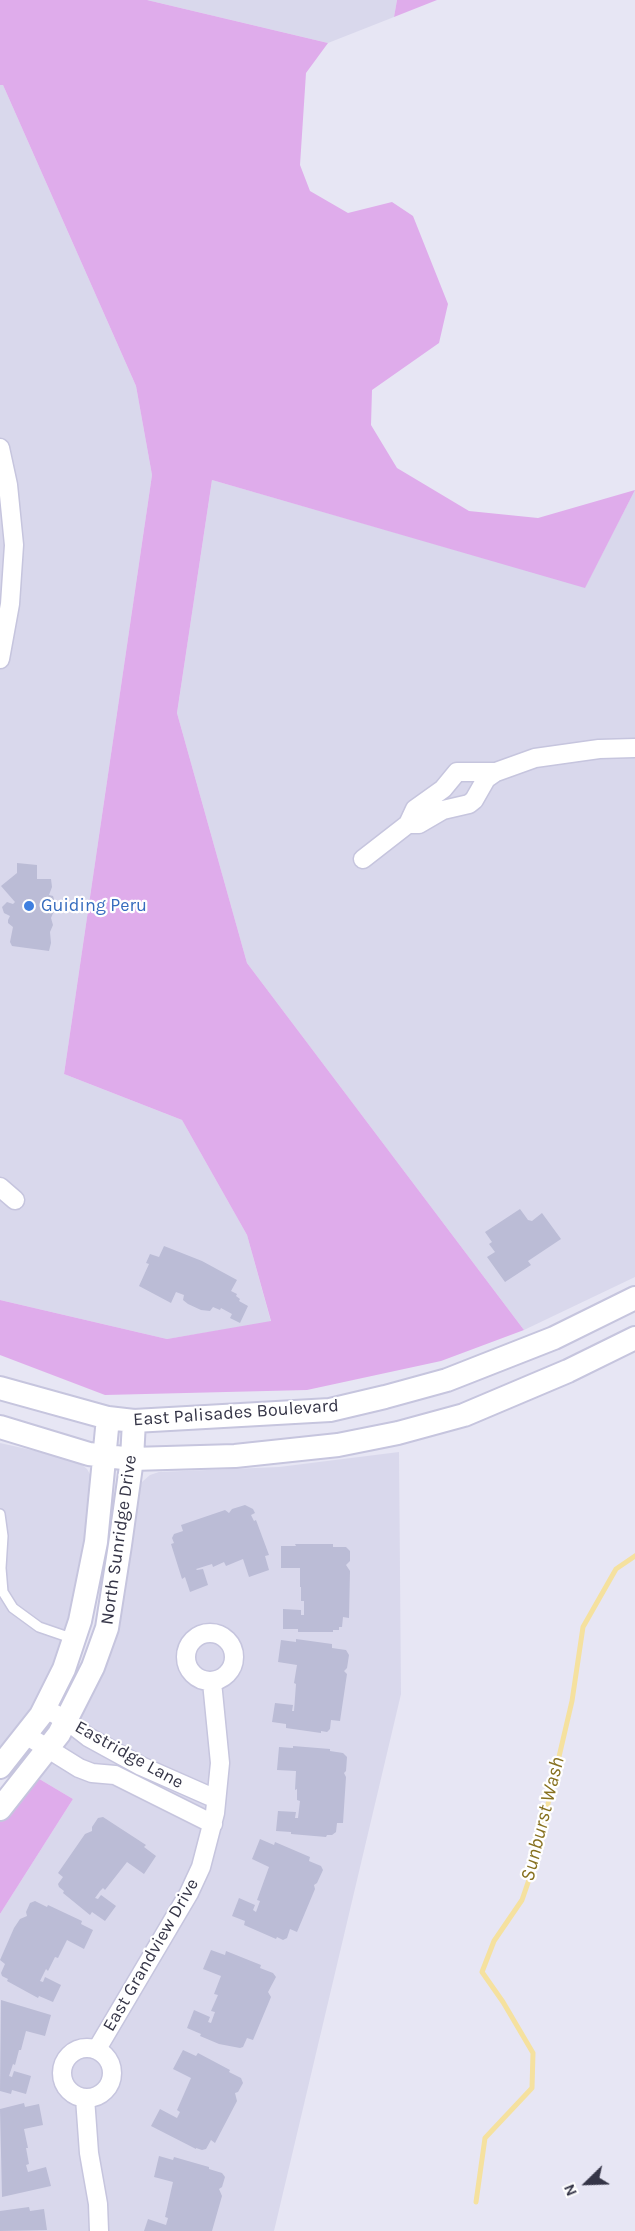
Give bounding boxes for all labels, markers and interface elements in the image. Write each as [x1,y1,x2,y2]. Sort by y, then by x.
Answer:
place label: Guiding Peru [41,895,147,917]
marker: Guiding Peru [22,899,36,913]
street label: East Palisades Boulevard [132,1395,340,1431]
street label: North Sunridge Drive [96,1454,142,1626]
street label: Eastridge Lane [71,1716,187,1794]
water label: Sunburst Wash [516,1754,570,1884]
street label: East Grandview Drive [98,1875,204,2035]
north arrow [557,2153,617,2213]
text: N [559,2181,581,2199]

